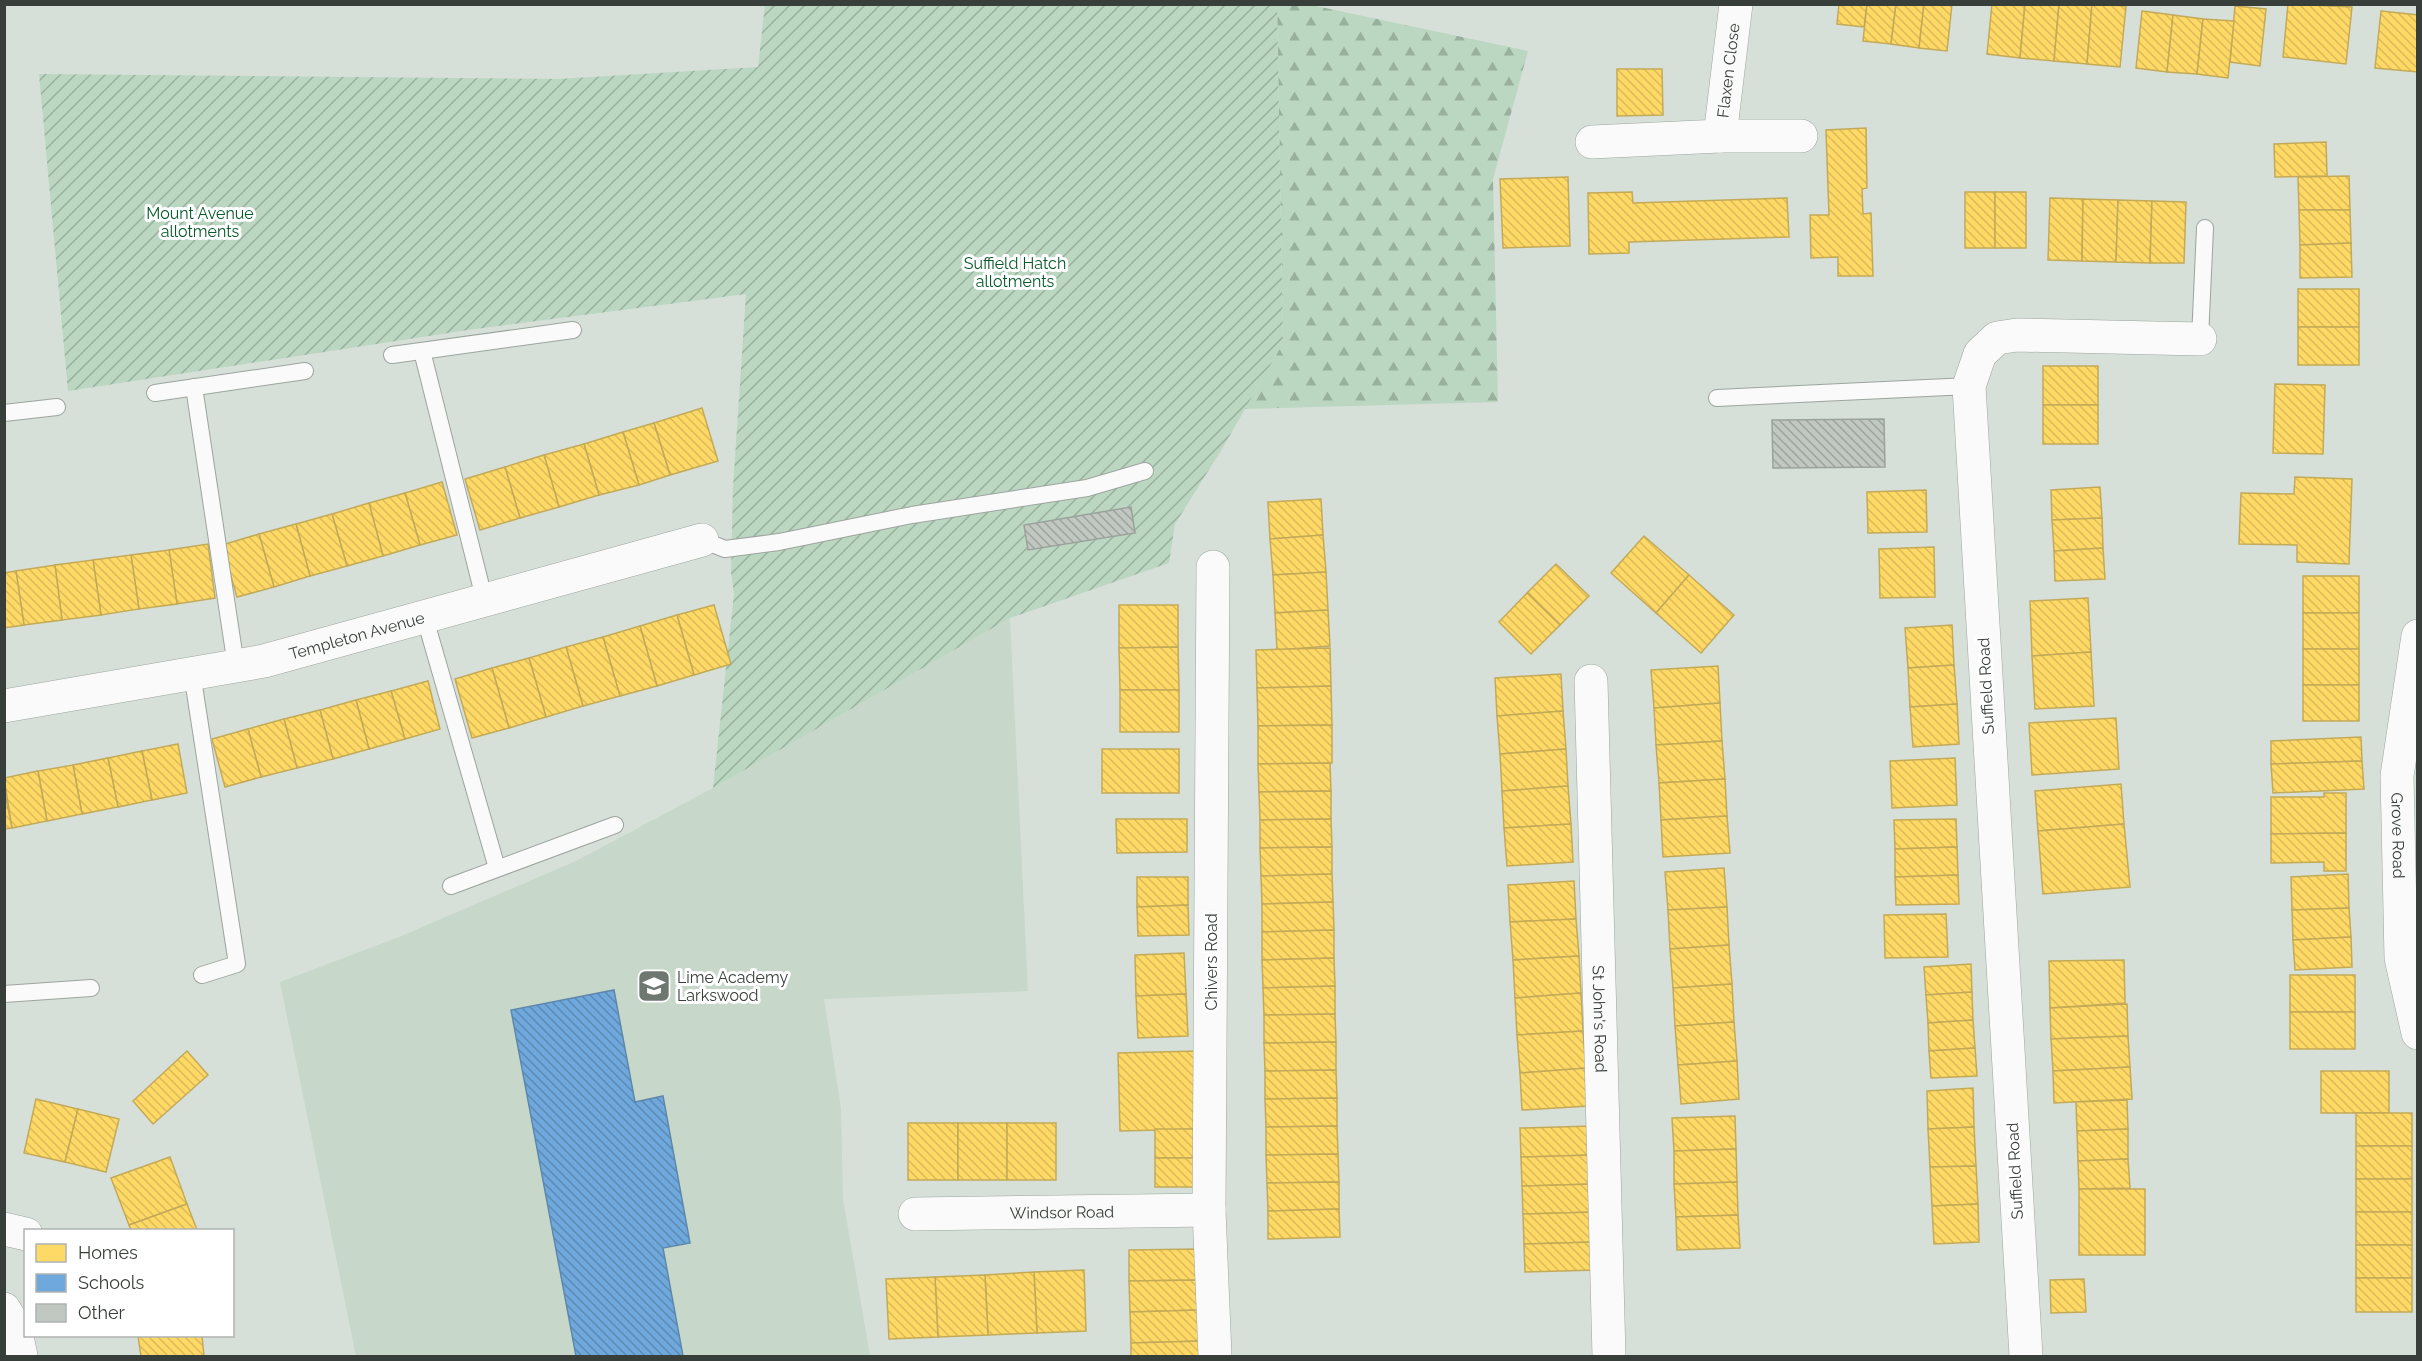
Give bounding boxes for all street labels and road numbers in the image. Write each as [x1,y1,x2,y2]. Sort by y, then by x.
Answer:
street label: Flaxen Close [1713,22,1743,119]
street label: Templeton Avenue [287,608,426,663]
street label: Suffield Road [1974,637,1998,735]
street label: Grove Road [2388,792,2409,879]
street label: Chivers Road [1202,913,1221,1011]
street label: St John's Road [1589,965,1611,1073]
street label: Suffield Road [2003,1122,2027,1220]
street label: Windsor Road [1010,1202,1114,1222]

